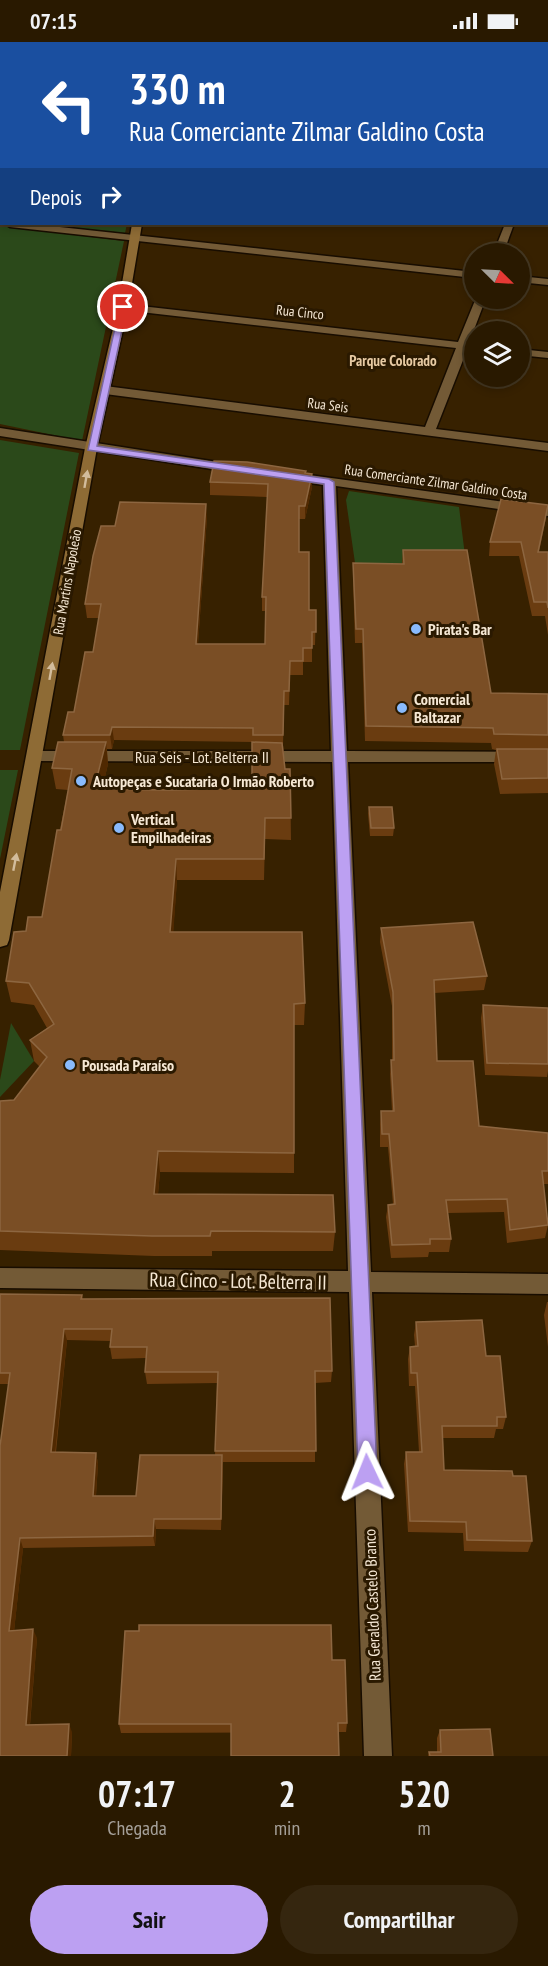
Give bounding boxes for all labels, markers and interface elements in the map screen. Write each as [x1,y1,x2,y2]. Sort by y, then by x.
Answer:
text: 07:15 [30,7,78,35]
text: 330 m [129,61,226,116]
icon: left [30,66,108,144]
text: Rua Comerciante Zilmar Galdino Costa [129,114,485,148]
icon: right [94,180,127,213]
text: Depois [30,183,82,211]
north arrow [464,243,530,309]
map controls [464,243,530,387]
pin [97,281,148,332]
icon: arrive [106,290,139,323]
street label: Rua Cinco [275,301,325,323]
button: layers [464,321,530,387]
district label: Parque Colorado [349,351,437,370]
street label: Rua Seis [307,394,350,416]
street label: Rua Comerciante Zilmar Galdino Costa [343,460,529,504]
one-way arrow [82,469,91,488]
street label: Rua Martins Napoleão [49,528,85,636]
place label: Pirata's Bar [428,619,492,639]
marker: Pirata's Bar [409,622,423,636]
one-way arrow [47,661,56,680]
place label: Comercial Baltazar [414,689,470,727]
marker: Comercial Baltazar [395,701,409,715]
street label: Rua Seis - Lot. Belterra II [135,747,269,767]
place label: Autopeças e Sucataria O Irmão Roberto [92,771,314,791]
marker: Autopeças e Sucataria O Irmão Roberto [74,774,88,788]
place label: Vertical Empilhadeiras [130,809,212,847]
marker: Vertical Empilhadeiras [112,821,126,835]
one-way arrow [11,853,20,872]
place label: Pousada Paraíso [82,1055,174,1075]
marker: Pousada Paraíso [63,1058,77,1072]
street label: Rua Cinco - Lot. Belterra II [149,1266,327,1296]
position arrow [335,1440,399,1504]
street label: Rua Geraldo Castelo Branco [359,1529,385,1681]
text: 07:17 [98,1770,176,1817]
text: 2 [278,1770,296,1817]
text: 520 [398,1770,450,1817]
text: Chegada [107,1815,167,1841]
text: min [274,1815,300,1841]
text: m [418,1815,431,1841]
button: Sair [30,1885,268,1954]
button: Compartilhar [280,1885,518,1954]

